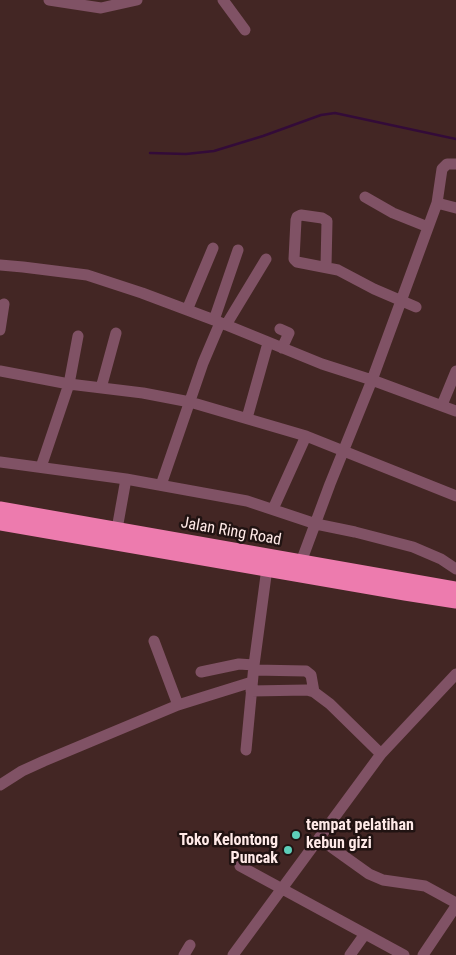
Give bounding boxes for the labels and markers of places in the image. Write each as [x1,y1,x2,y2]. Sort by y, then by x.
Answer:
place label: tempat pelatihan kebun gizi [306,816,414,854]
marker: tempat pelatihan kebun gizi [290,829,302,841]
place label: Toko Kelontong Puncak [179,831,278,869]
marker: Toko Kelontong Puncak [282,844,294,856]

